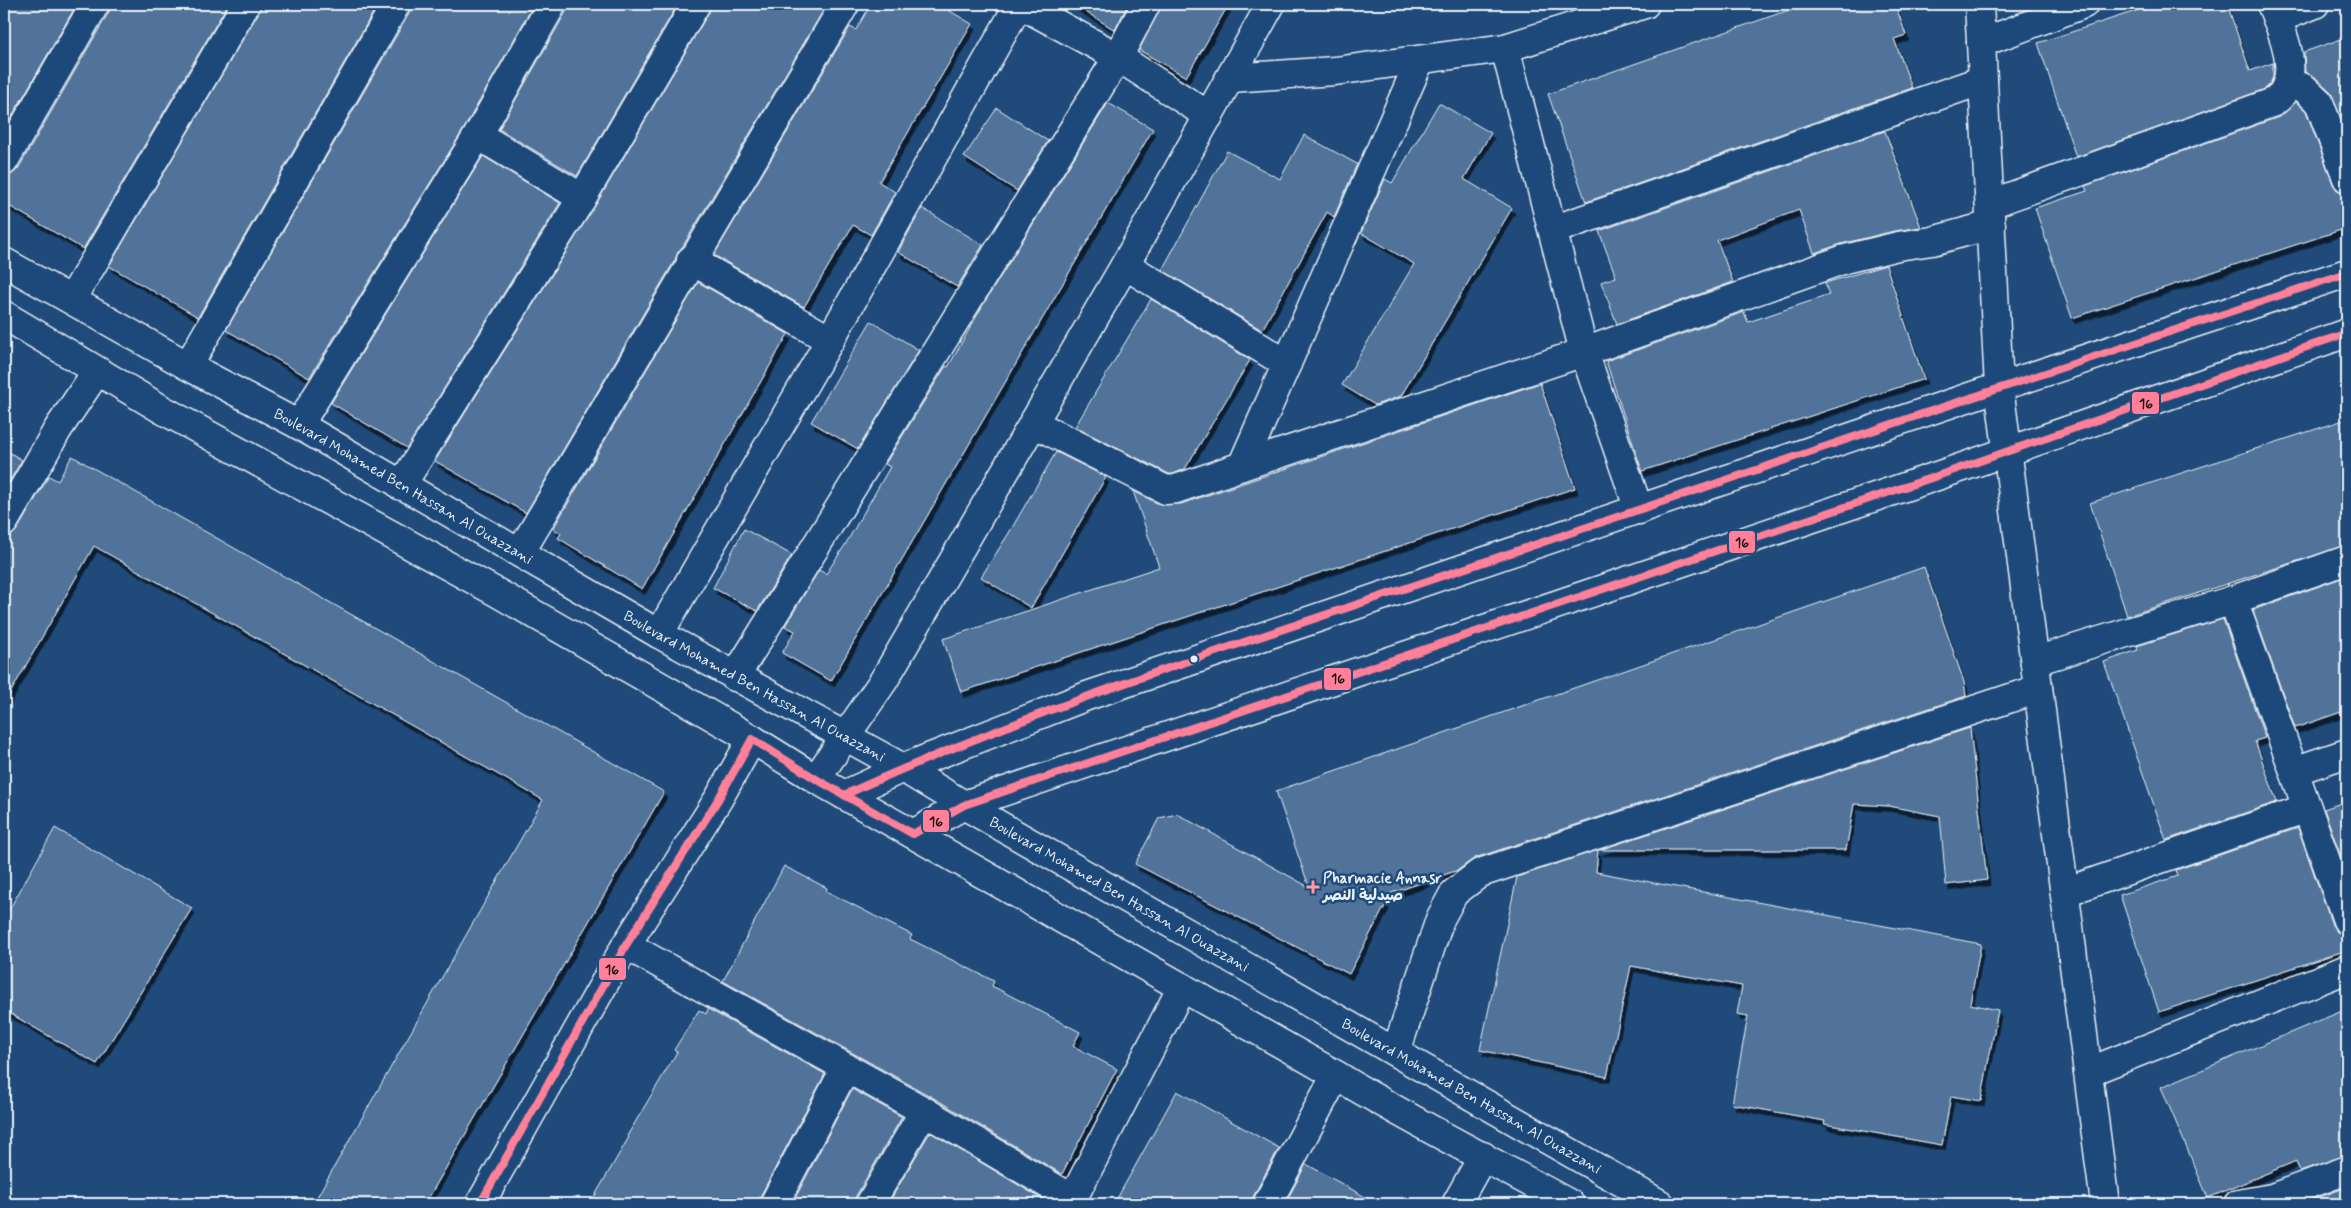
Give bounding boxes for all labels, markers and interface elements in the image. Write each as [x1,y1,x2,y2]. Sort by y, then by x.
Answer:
line badge: 16 [2131,391,2160,415]
text: 16 [2139,395,2153,413]
street label: Boulevard Mohamed Ben Hassan Al Ouazzani [270,404,536,570]
line badge: 16 [1728,530,1756,554]
text: 16 [1735,534,1749,552]
street label: Boulevard Mohamed Ben Hassan Al Ouazzani [619,606,888,767]
unlabelled marker [1189,654,1199,664]
line badge: 16 [1323,667,1352,691]
text: 16 [1331,670,1345,688]
line badge: 16 [922,809,950,833]
text: 16 [929,813,943,831]
street label: Boulevard Mohamed Ben Hassan Al Ouazzani [985,813,1252,977]
place label: Pharmacie Annasr صيدلية النصر [1321,869,1443,906]
marker: Pharmacie Annasr صيدلية النصر [1307,881,1319,893]
line badge: 16 [598,957,627,981]
text: 16 [605,961,619,979]
street label: Boulevard Mohamed Ben Hassan Al Ouazzani [1338,1014,1604,1179]

